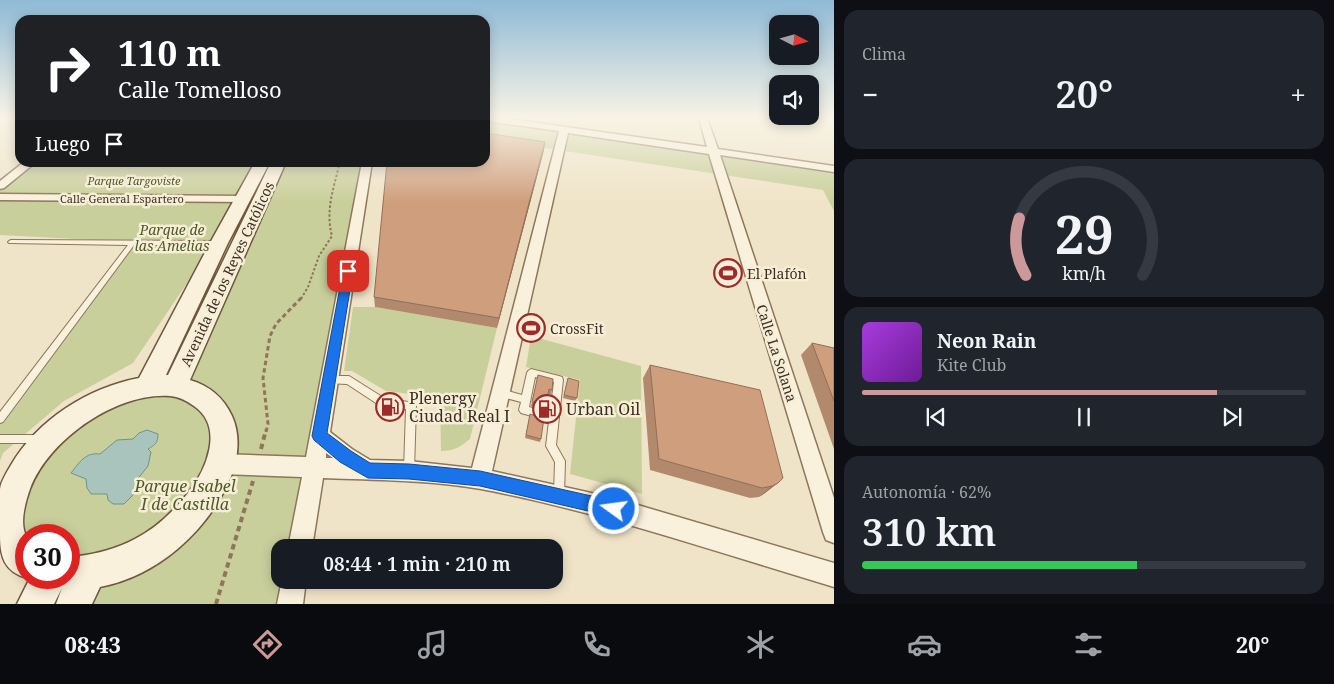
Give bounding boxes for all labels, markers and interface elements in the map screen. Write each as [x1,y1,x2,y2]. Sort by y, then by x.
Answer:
north arrow [769,15,819,65]
map controls [769,15,819,125]
text: 110 m [118,29,221,76]
icon: right [35,35,100,100]
text: Clima [862,43,906,65]
text: 20° [1055,67,1113,119]
text: Calle Tomelloso [118,74,282,104]
button: sound [769,75,819,125]
text: − [862,75,878,113]
text: + [1290,75,1306,113]
icon: arrive [100,130,128,158]
text: Luego [35,131,90,157]
park label: Parque Targoviste [86,173,181,188]
street label: Avenida de los Reyes Católicos [176,178,278,370]
street label: Calle General Espartero [60,191,184,206]
text: 29 [1055,198,1113,269]
park label: Parque de las Amelias [135,220,210,255]
pin [327,250,369,292]
icon: arrive [334,257,362,285]
sports icon: El Plafón [713,258,743,288]
text: km/h [1062,261,1106,285]
place label: El Plafón [747,264,807,283]
street label: Calle La Solana [752,302,802,404]
sports icon: CrossFit [516,313,546,343]
place label: CrossFit [550,319,604,338]
text: Neon Rain [937,328,1036,354]
text: Kite Club [937,354,1006,376]
place label: Plenergy Ciudad Real I [409,387,510,427]
fuel station icon: Plenergy Ciudad Real I [375,392,405,422]
fuel station icon: Urban Oil [532,394,562,424]
place label: Urban Oil [566,398,640,420]
icon: previous [922,403,950,431]
icon: pause [1070,403,1098,431]
icon: next [1218,403,1246,431]
park label: Parque Isabel I de Castilla [133,475,236,515]
text: Autonomía · 62% [862,481,991,503]
position arrow [587,482,639,534]
text: 310 km [862,505,996,557]
speed limit sign: 30 [15,524,80,589]
text: 08:44 · 1 min · 210 m [323,551,511,577]
icon: directions [250,627,285,662]
icon: music [415,627,450,662]
icon: phone [579,627,614,662]
icon: climate [743,627,778,662]
icon: car [907,627,942,662]
icon: filters [1071,627,1106,662]
text: 08:43 [65,629,121,659]
text: 20° [1236,629,1269,659]

